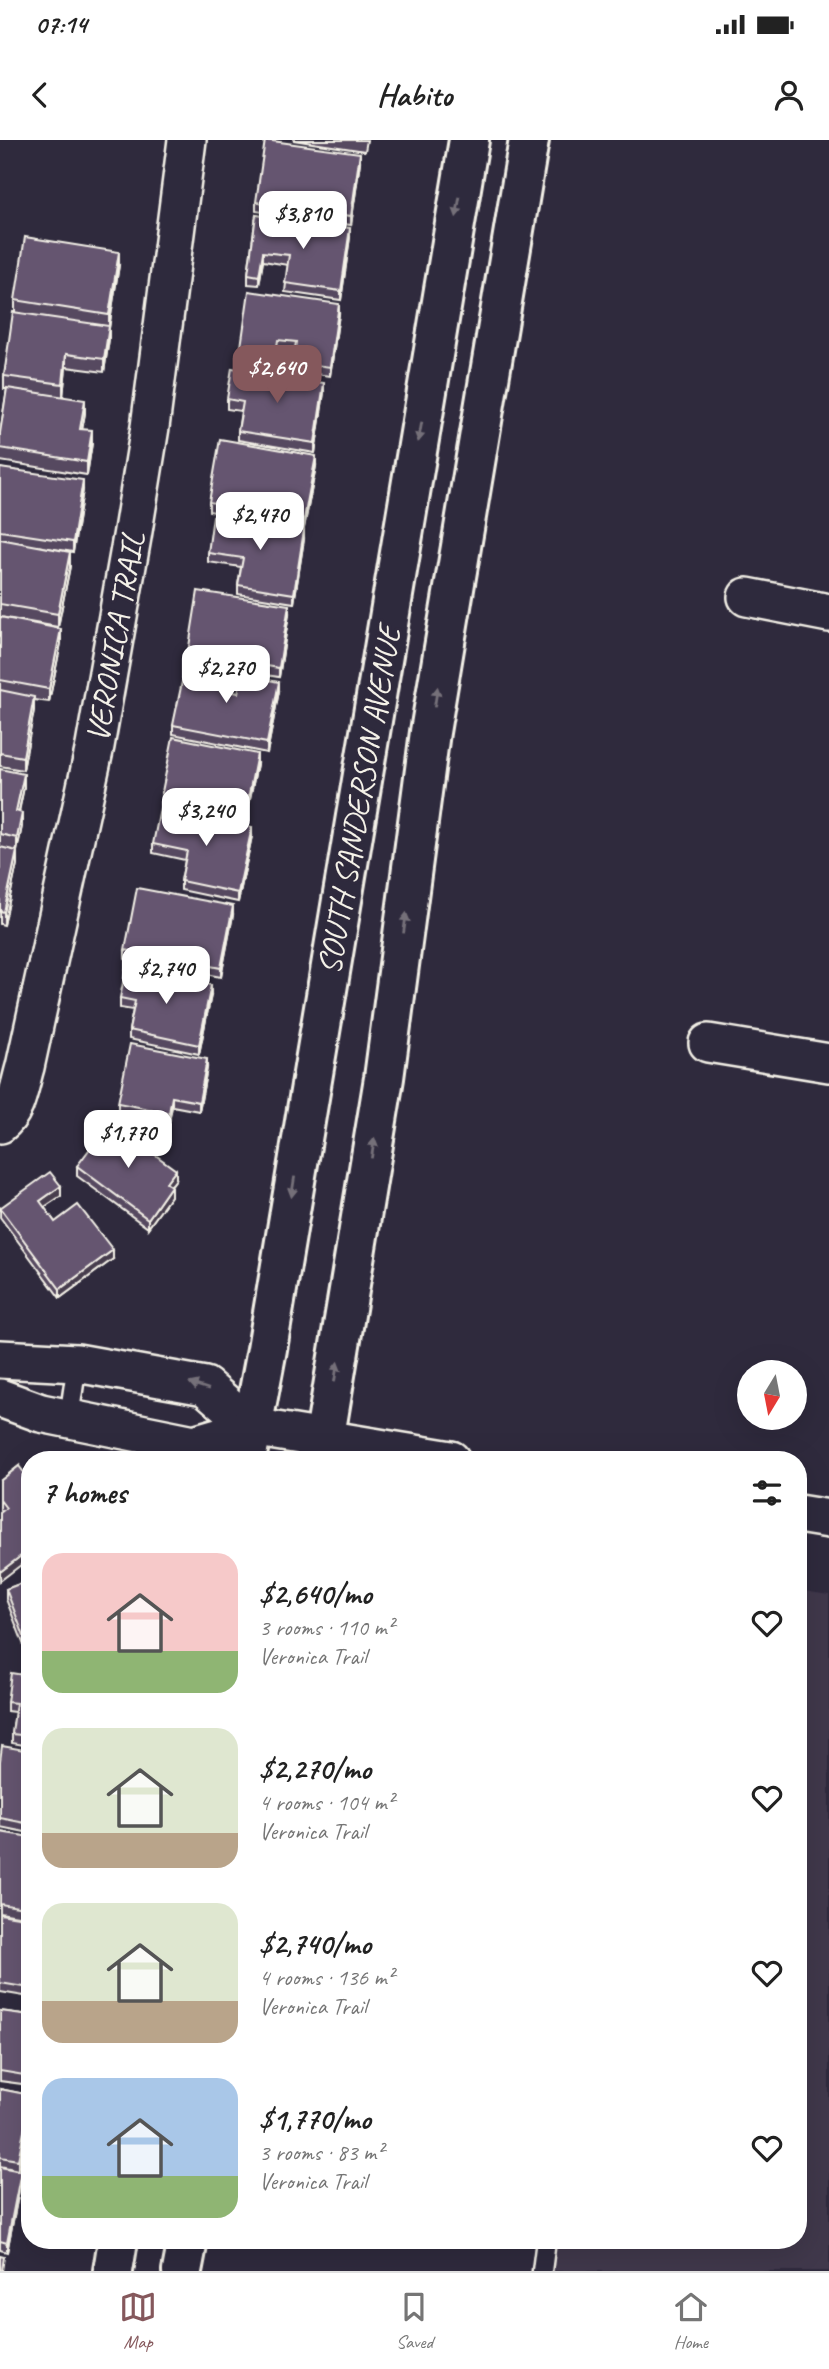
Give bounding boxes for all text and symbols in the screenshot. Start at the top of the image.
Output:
text: 07:14 [35,8,87,41]
text: Habito [377,74,452,115]
icon: back [21,76,59,114]
icon: person [770,76,808,114]
pin: $3,810 [246,192,360,251]
one-way arrow [452,196,463,218]
text: $3,810 [275,199,331,228]
pin: $2,640 [220,345,334,405]
text: $2,640 [249,353,305,382]
one-way arrow [414,421,425,443]
pin: $2,470 [203,492,317,552]
text: $2,470 [232,500,288,529]
street label: VERONICA TRAIL [76,528,154,745]
street label: SOUTH SANDERSON AVENUE [308,619,411,978]
pin: $2,270 [169,645,283,705]
text: $2,270 [198,653,254,682]
one-way arrow [431,686,442,708]
pin: $3,240 [149,788,263,848]
text: $3,240 [178,796,234,825]
one-way arrow [400,912,411,934]
pin: $2,740 [109,946,223,1006]
text: $2,740 [138,954,194,983]
pin: $1,770 [71,1110,185,1170]
text: $1,770 [100,1118,156,1147]
one-way arrow [368,1137,379,1159]
one-way arrow [287,1176,298,1198]
north arrow [737,1360,807,1430]
map controls [737,1360,807,1430]
one-way arrow [331,1361,342,1383]
one-way arrow [188,1381,209,1391]
text: 7 homes [42,1474,127,1512]
icon: filters [748,1474,786,1512]
text: $2,640/mo [259,1575,372,1613]
icon: home [98,1581,182,1665]
icon: heart [748,1604,786,1642]
text: 3 rooms · 110 m² [259,1613,394,1642]
text: Veronica Trail [259,1642,367,1671]
text: $2,270/mo [259,1750,371,1788]
icon: home [98,1756,182,1840]
icon: heart [748,1779,786,1817]
text: 4 rooms · 104 m² [259,1788,394,1817]
text: Veronica Trail [259,1817,367,1846]
text: $2,740/mo [259,1925,371,1963]
icon: home [98,1931,182,2015]
icon: heart [748,1954,786,1992]
text: 4 rooms · 136 m² [259,1963,394,1992]
text: Veronica Trail [259,1992,367,2021]
text: $1,770/mo [259,2100,371,2138]
icon: home [98,2106,182,2190]
icon: heart [748,2129,786,2167]
text: 3 rooms · 83 m² [259,2138,383,2167]
text: Veronica Trail [259,2167,367,2196]
tab: Map [119,2288,157,2354]
tab: Saved [395,2288,433,2354]
tab: Home [672,2288,710,2354]

